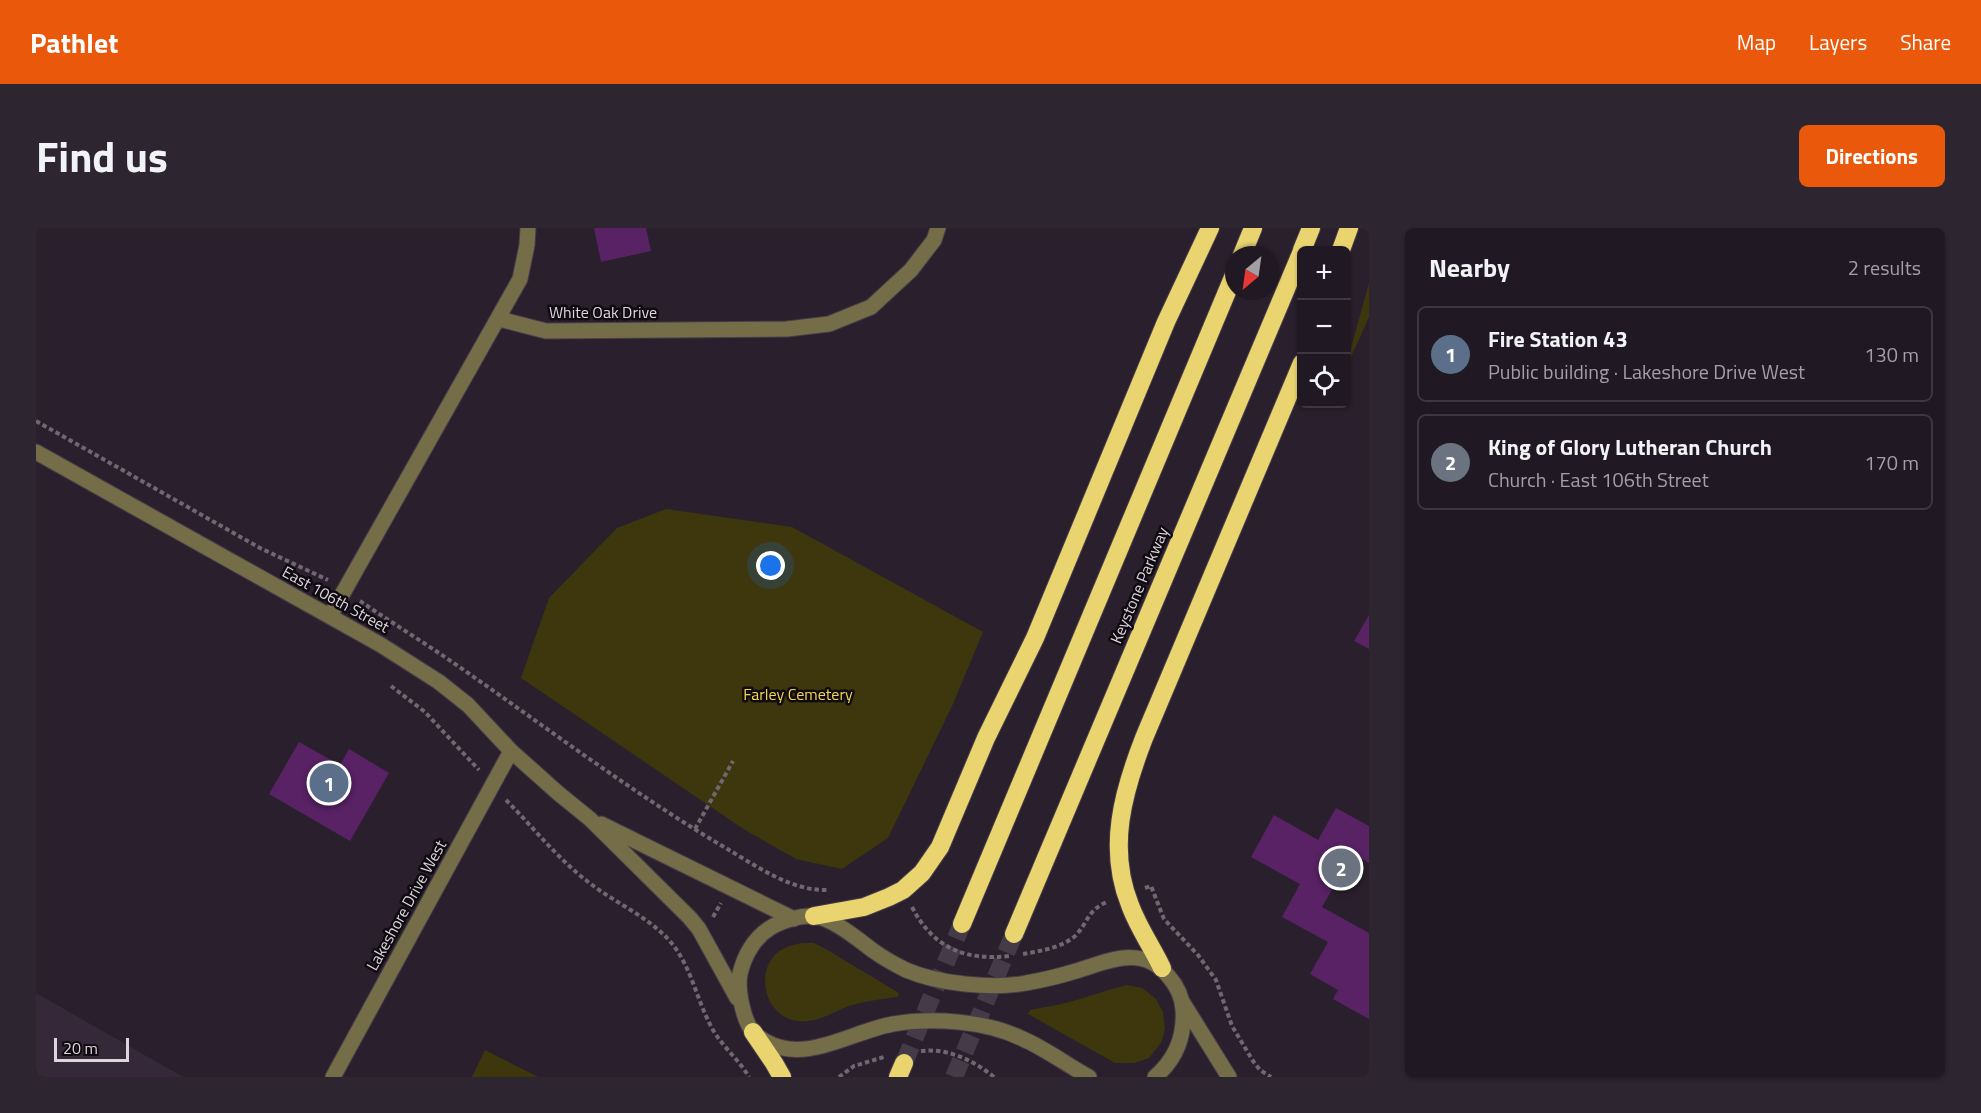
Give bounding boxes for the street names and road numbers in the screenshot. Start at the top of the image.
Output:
street label: White Oak Drive [549,300,657,324]
street label: Keystone Parkway [1104,523,1174,647]
street label: East 106th Street [278,560,394,639]
street label: Lakeshore Drive West [360,835,452,975]

